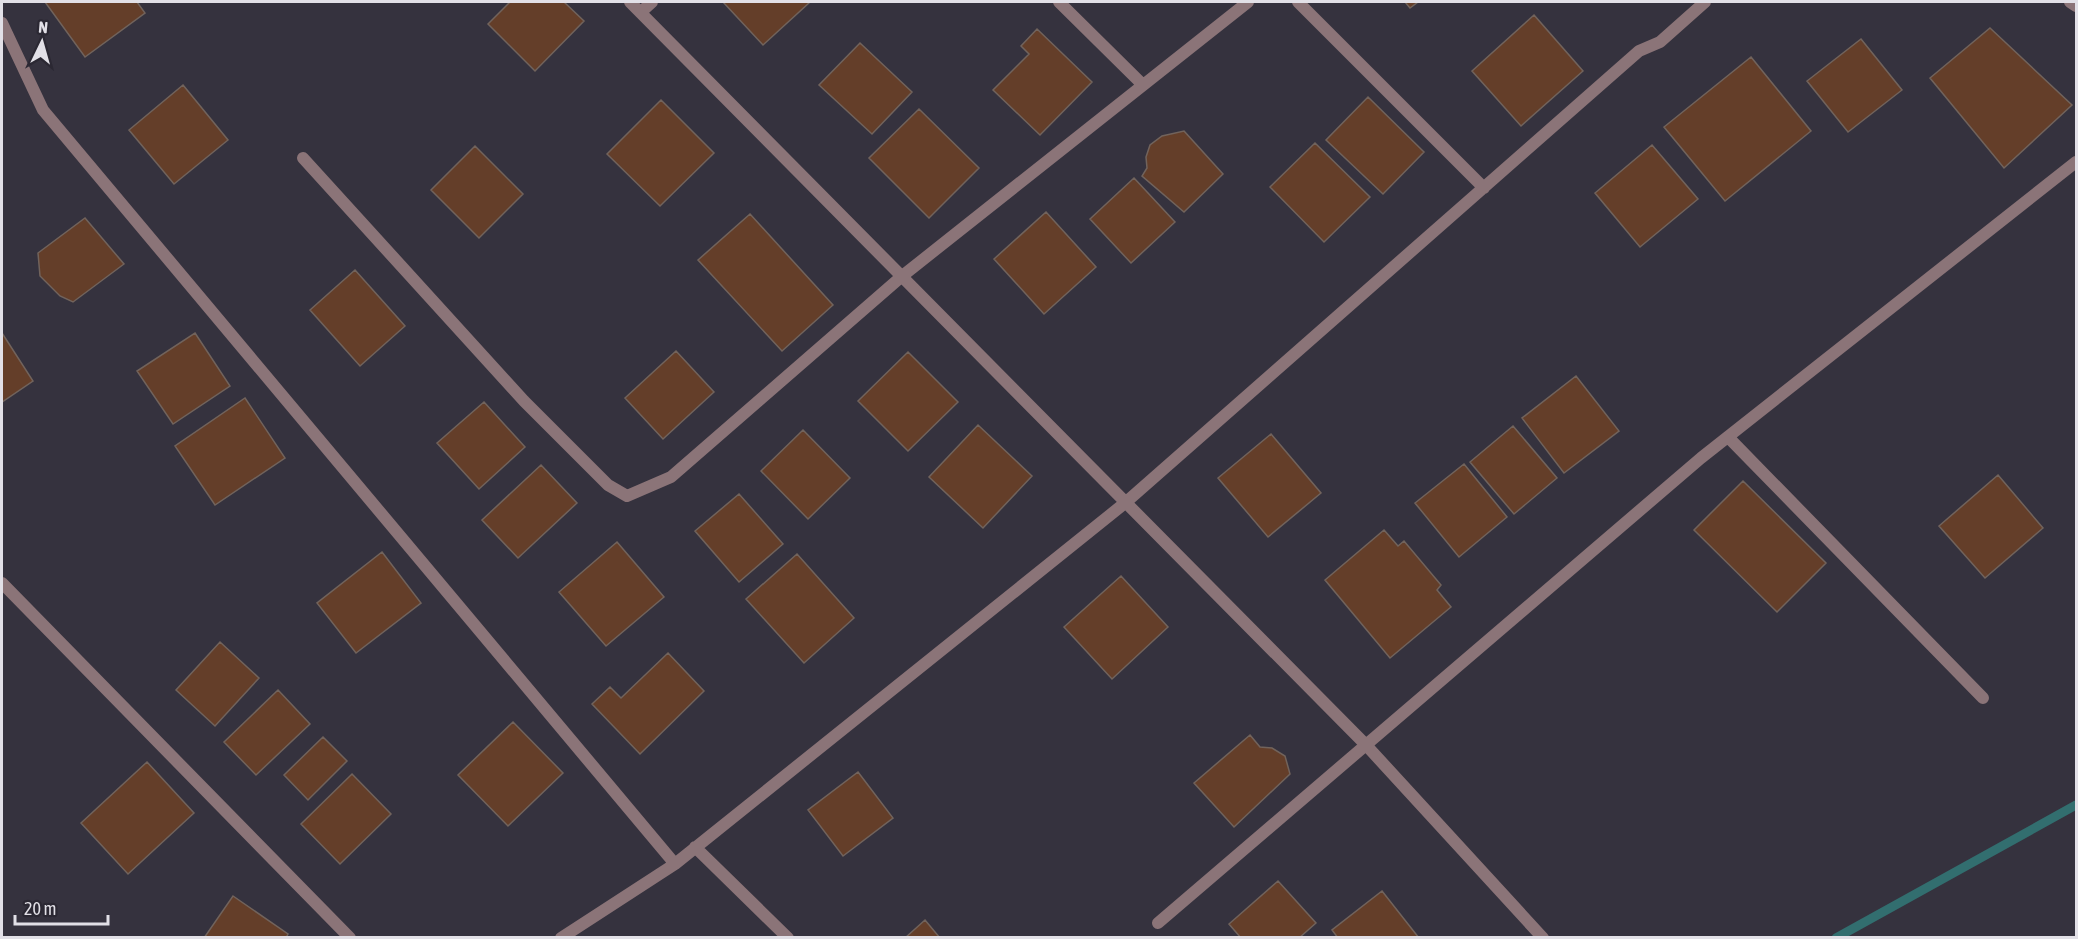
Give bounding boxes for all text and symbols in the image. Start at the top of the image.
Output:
north arrow [12,12,72,72]
text: N [38,18,49,36]
scale bar [15,888,108,926]
text: 20 m [24,898,56,919]

